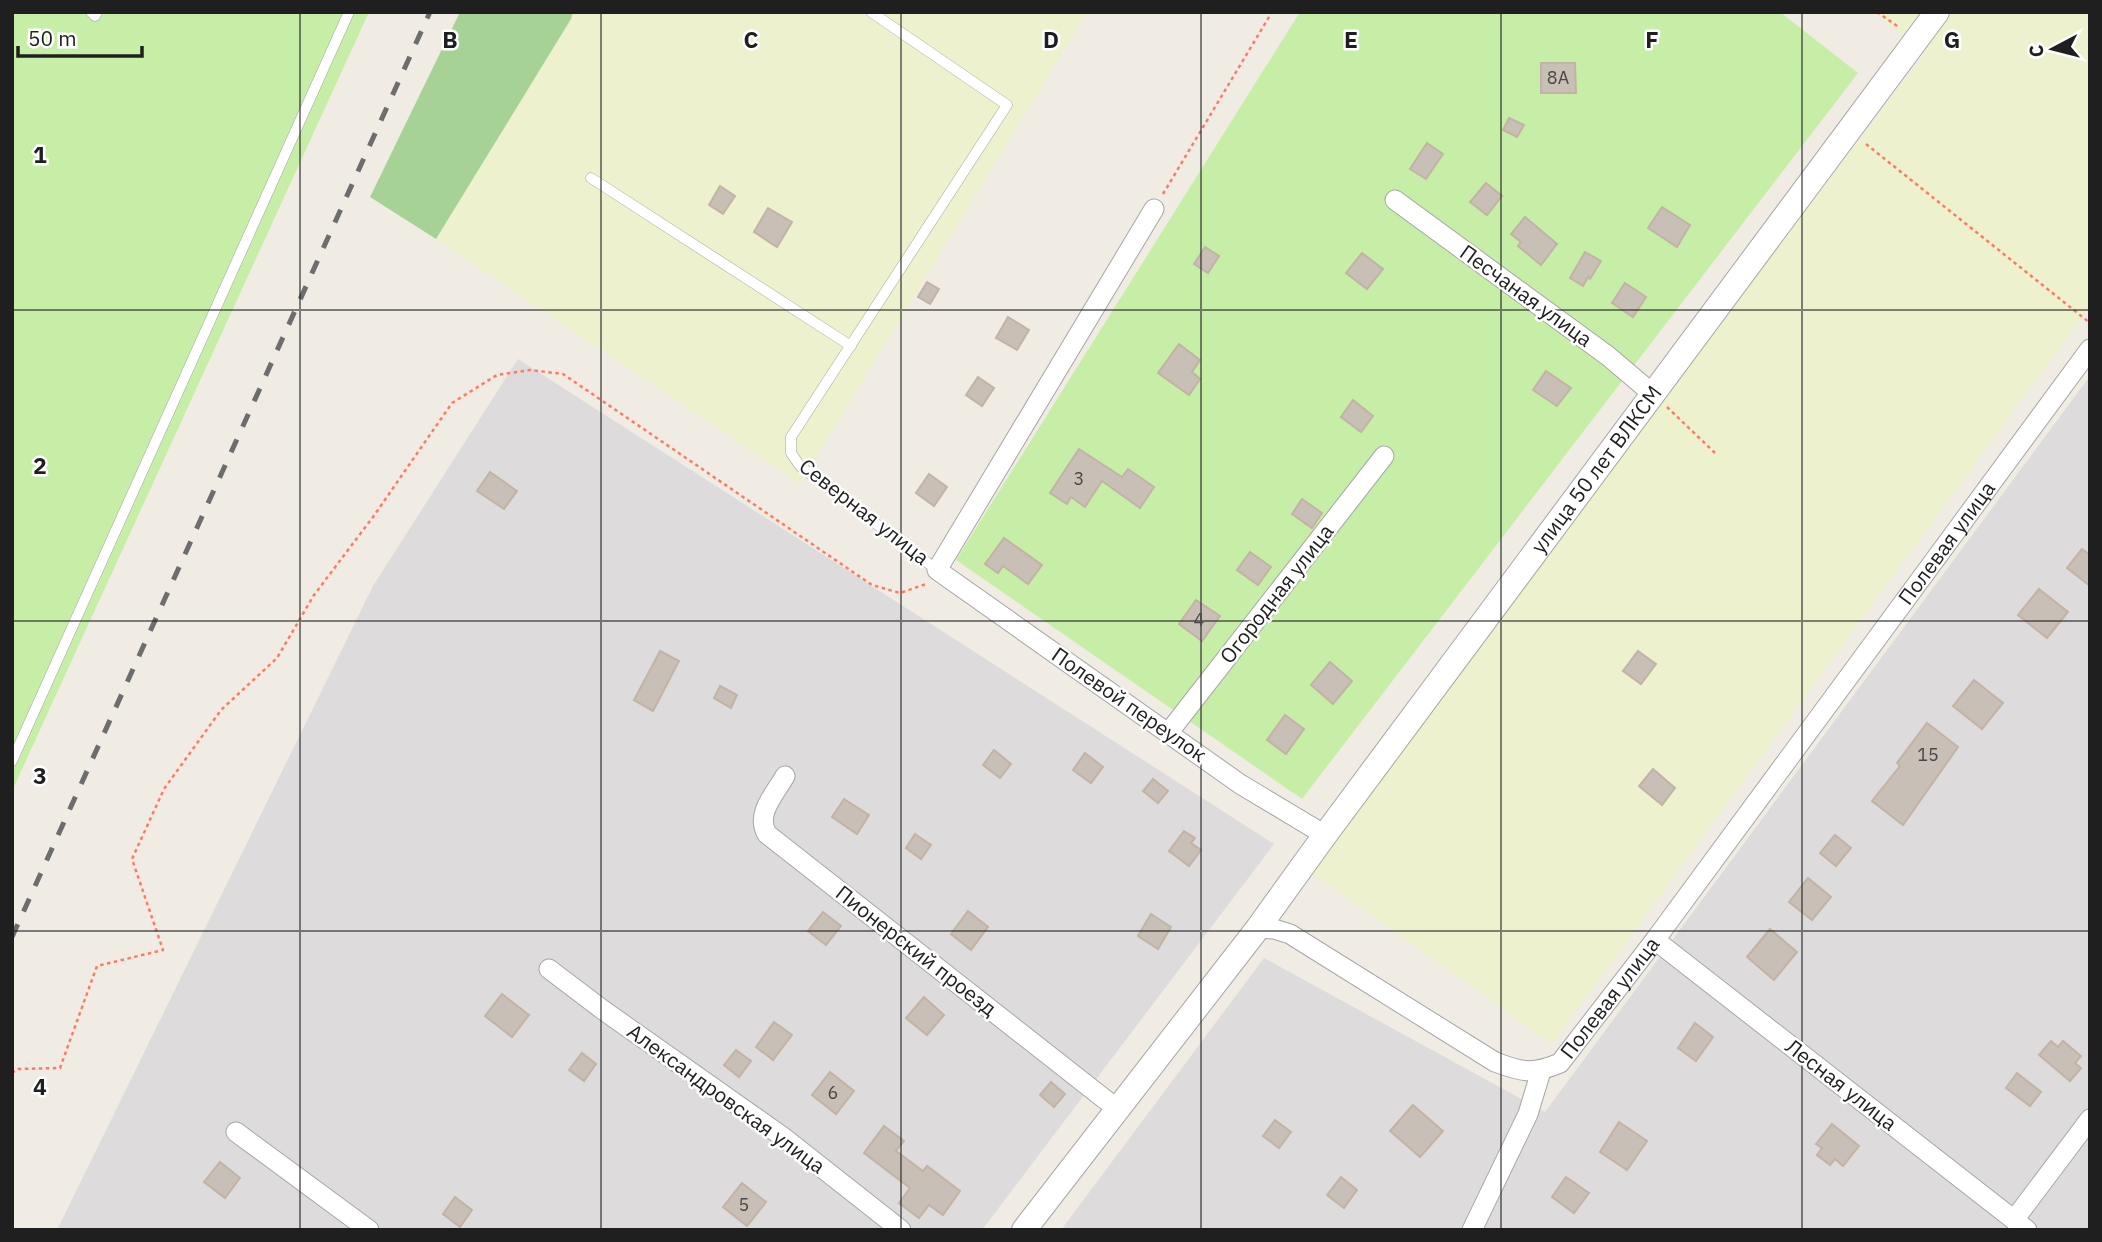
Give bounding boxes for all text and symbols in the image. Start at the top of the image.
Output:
scale bar [18,14,142,58]
north arrow [2018,14,2088,84]
text: 50 m [28,24,77,52]
text: B [442,24,458,54]
text: C [744,24,759,54]
text: D [1043,24,1059,54]
text: E [1344,24,1358,54]
text: F [1645,24,1659,54]
text: G [1944,24,1960,54]
text: С [2023,43,2049,59]
house number: 8А [1547,66,1570,89]
text: 1 [33,139,47,169]
street label: Песчаная улица [1455,238,1598,353]
street label: улица 50 лет ВЛКСМ [1524,379,1668,559]
text: 2 [33,450,47,480]
street label: Северная улица [794,452,935,571]
house number: 3 [1074,467,1084,490]
street label: Полевая улица [1891,475,2001,610]
street label: Огородная улица [1213,518,1339,669]
house number: 4 [1194,608,1205,631]
street label: Полевой переулок [1047,640,1213,768]
house number: 15 [1917,743,1939,766]
text: 3 [33,760,47,790]
street label: Пионерский проезд [830,879,1003,1022]
street label: Полевая улица [1553,931,1665,1064]
street label: Александровская улица [622,1017,831,1180]
street label: Лесная улица [1780,1032,1903,1137]
text: 4 [33,1071,47,1101]
house number: 6 [828,1081,838,1104]
house number: 5 [739,1193,749,1216]

